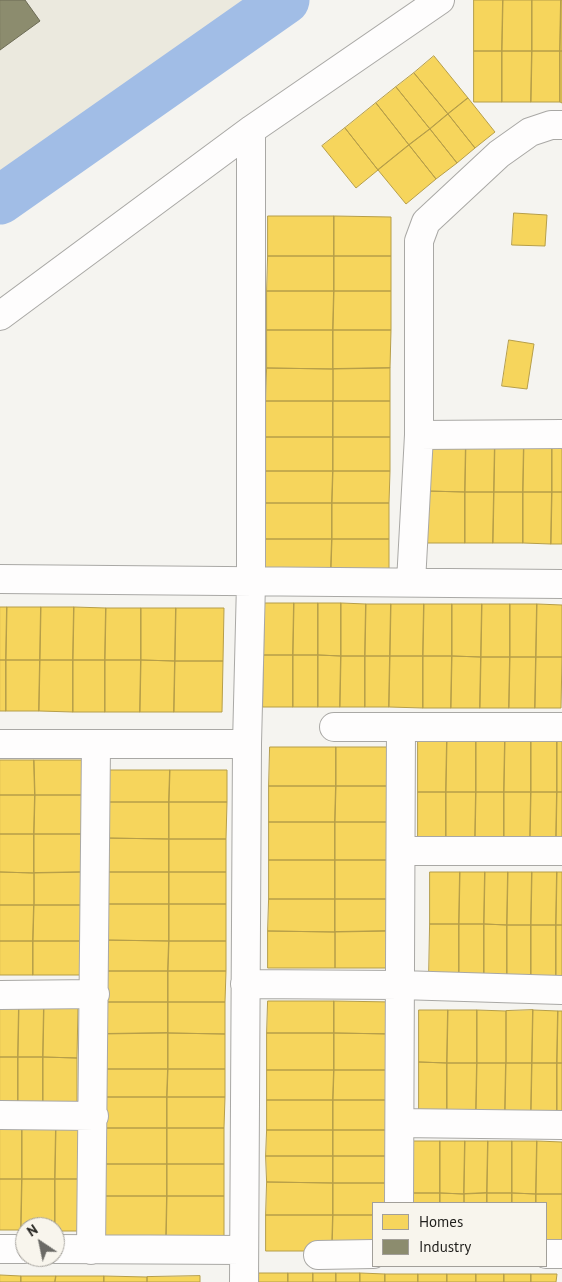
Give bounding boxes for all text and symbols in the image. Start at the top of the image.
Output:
legend [372,1202,547,1267]
text: Homes [419,1212,463,1231]
north arrow [15,1217,65,1267]
text: N [23,1220,41,1240]
text: Industry [419,1237,471,1256]

